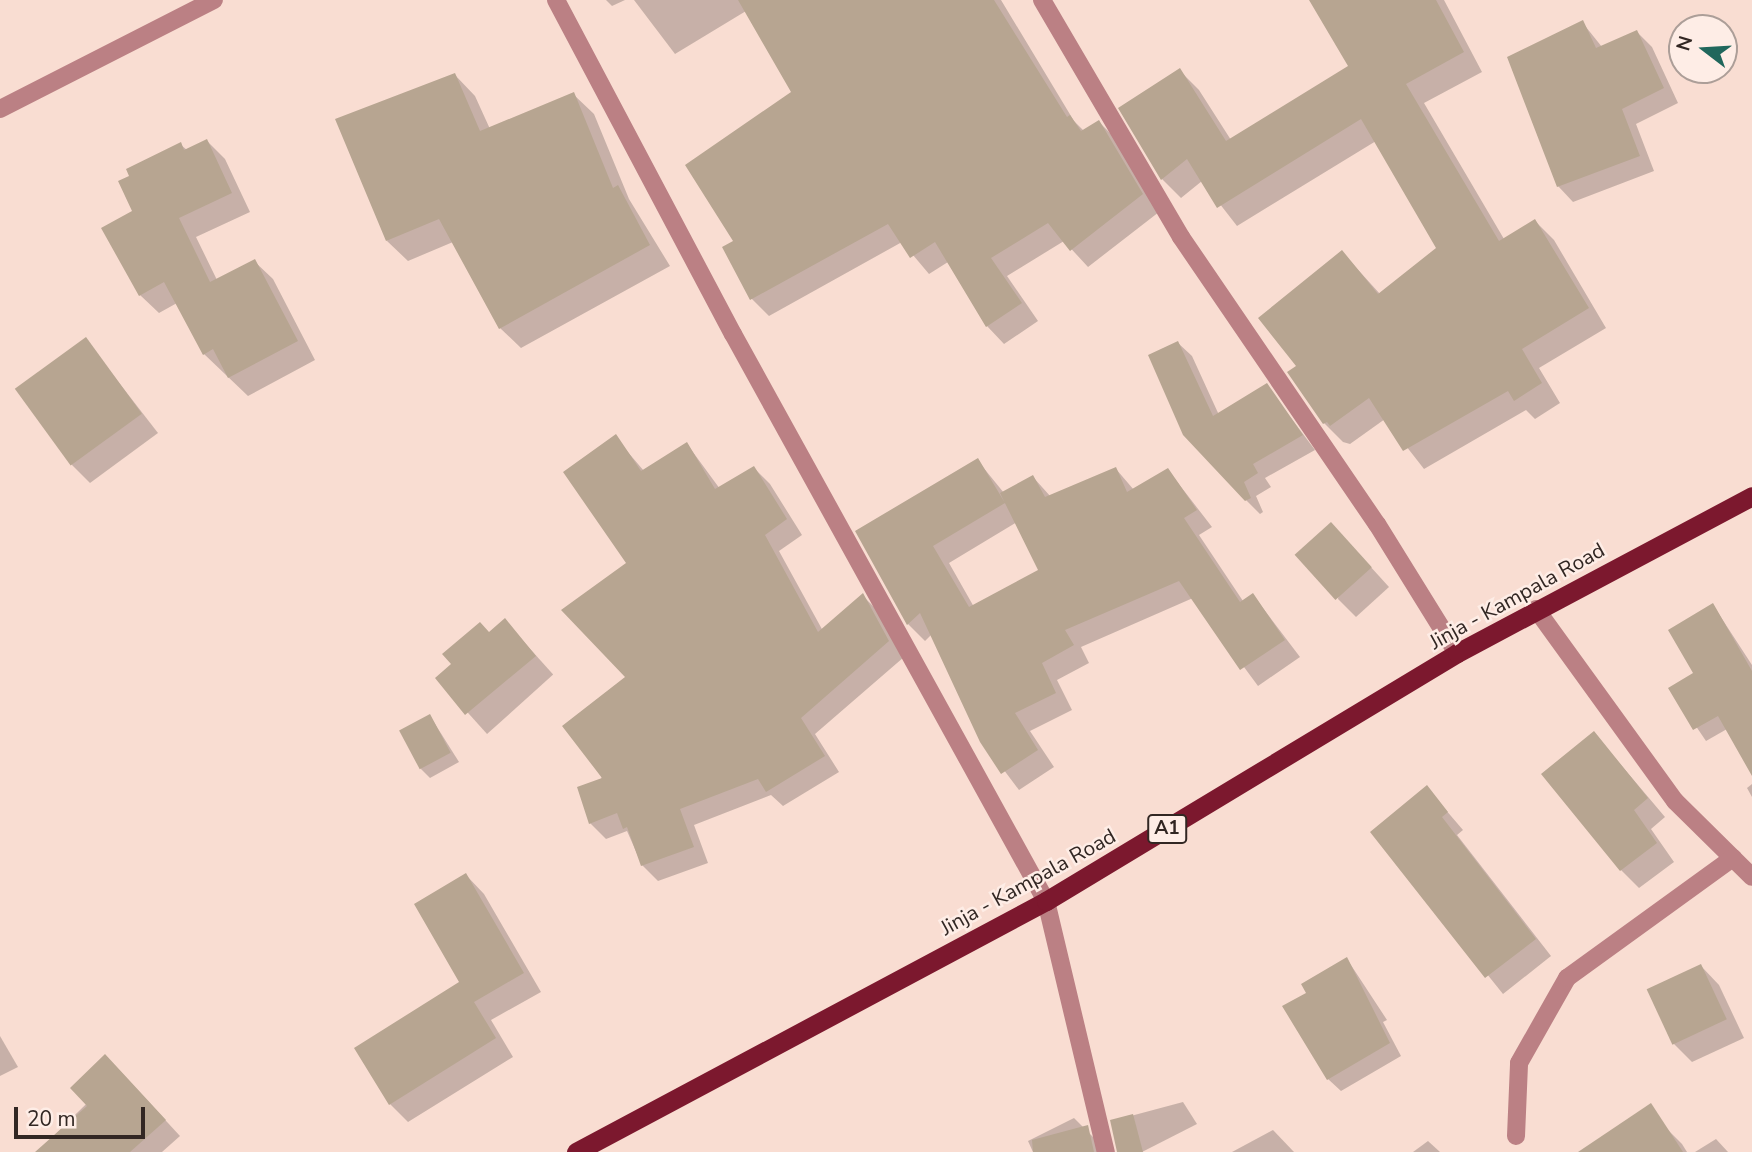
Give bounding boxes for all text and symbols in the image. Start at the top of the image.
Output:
north arrow [1668,14,1738,84]
text: N [1670,33,1699,54]
street label: Jinja - Kampala Road [1425,537,1609,655]
road number: A1 [1146,814,1188,844]
street label: Jinja - Kampala Road [936,823,1120,941]
scale bar [18,1092,149,1136]
text: 20 m [27,1105,76,1133]

